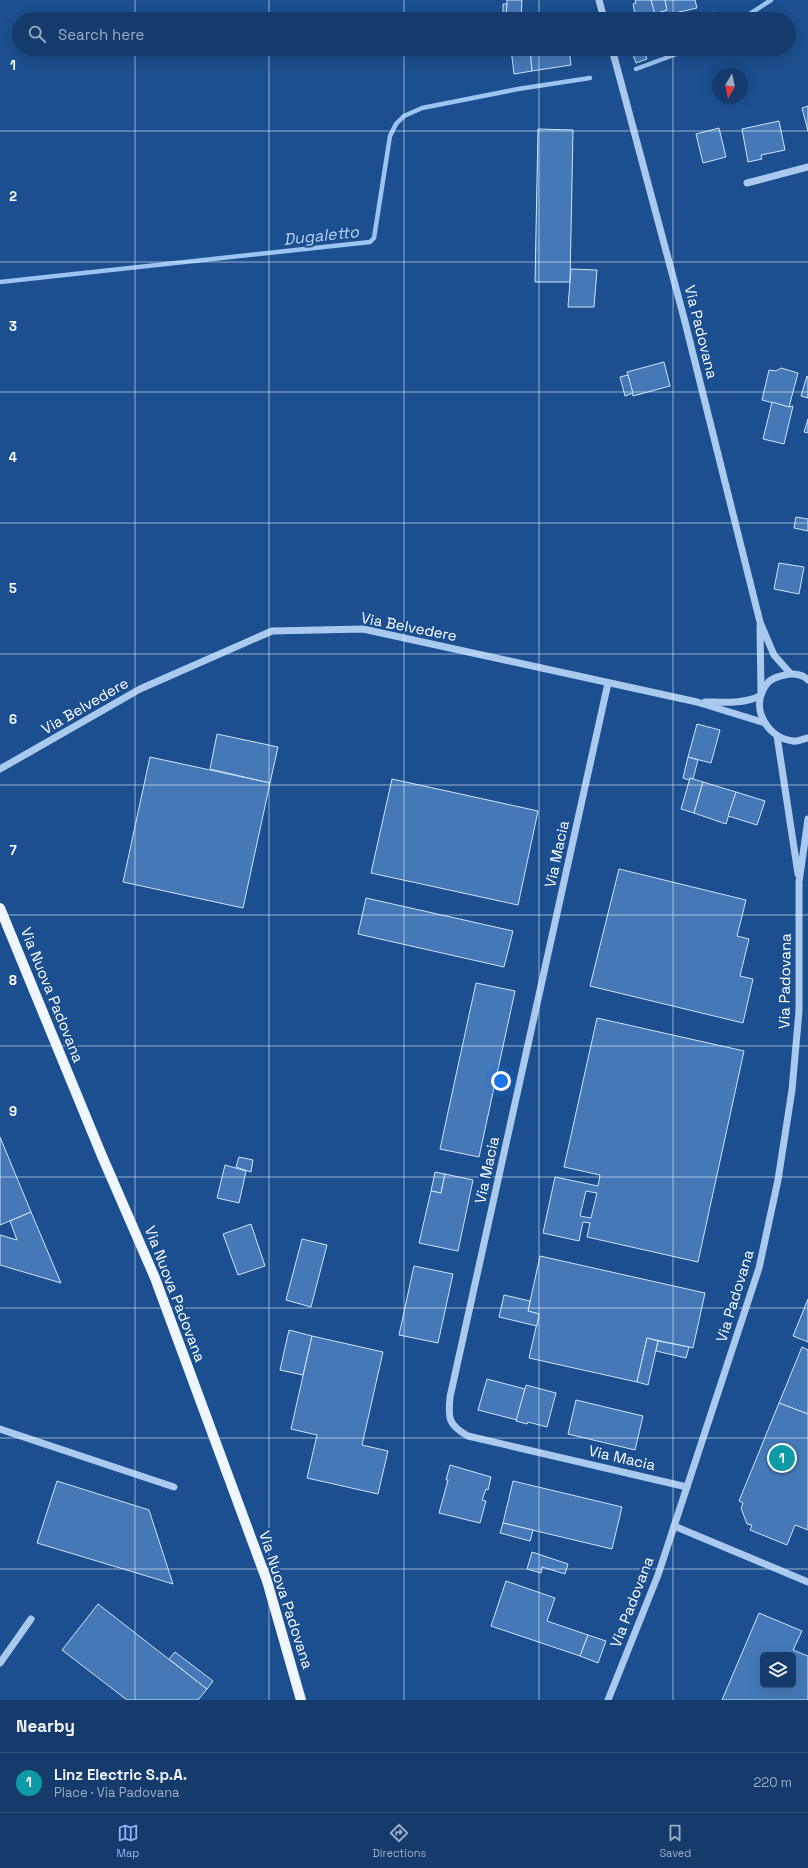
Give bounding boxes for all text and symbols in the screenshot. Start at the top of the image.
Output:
search box [12,12,796,56]
icon: search [26,23,48,45]
text: Search here [58,25,144,44]
text: 1 [10,57,16,74]
north arrow [712,68,748,104]
text: 2 [9,188,17,205]
water label: Dugaletto [282,221,361,250]
street label: Via Padovana [681,283,722,381]
text: 3 [9,318,17,335]
text: 4 [9,449,17,466]
text: 5 [9,580,17,597]
street label: Via Belvedere [359,608,459,645]
street label: Via Belvedere [38,673,132,738]
text: 6 [9,711,17,728]
street label: Via Macia [540,818,573,889]
text: 7 [9,842,17,859]
street label: Via Nuova Padovana [17,924,88,1065]
street label: Via Padovana [774,933,795,1029]
text: 8 [9,972,17,989]
your location [491,1071,511,1091]
text: 9 [9,1103,17,1120]
street label: Via Macia [470,1134,503,1205]
street label: Via Nuova Padovana [141,1223,210,1365]
street label: Via Padovana [711,1247,758,1344]
street label: Via Macia [587,1441,658,1475]
pin: 1 [769,1443,795,1473]
street label: Via Nuova Padovana [255,1528,318,1672]
street label: Via Padovana [606,1553,658,1650]
map controls [760,1652,796,1688]
button: layers [760,1652,796,1688]
text: Nearby [16,1715,75,1737]
text: Linz Electric S.p.A. [54,1765,187,1784]
text: 1 [26,1774,32,1791]
text: 220 m [753,1774,792,1791]
text: Place · Via Padovana [54,1784,180,1801]
tab: Map [117,1822,139,1860]
tab: Directions [372,1822,426,1860]
tab: Saved [659,1822,691,1860]

